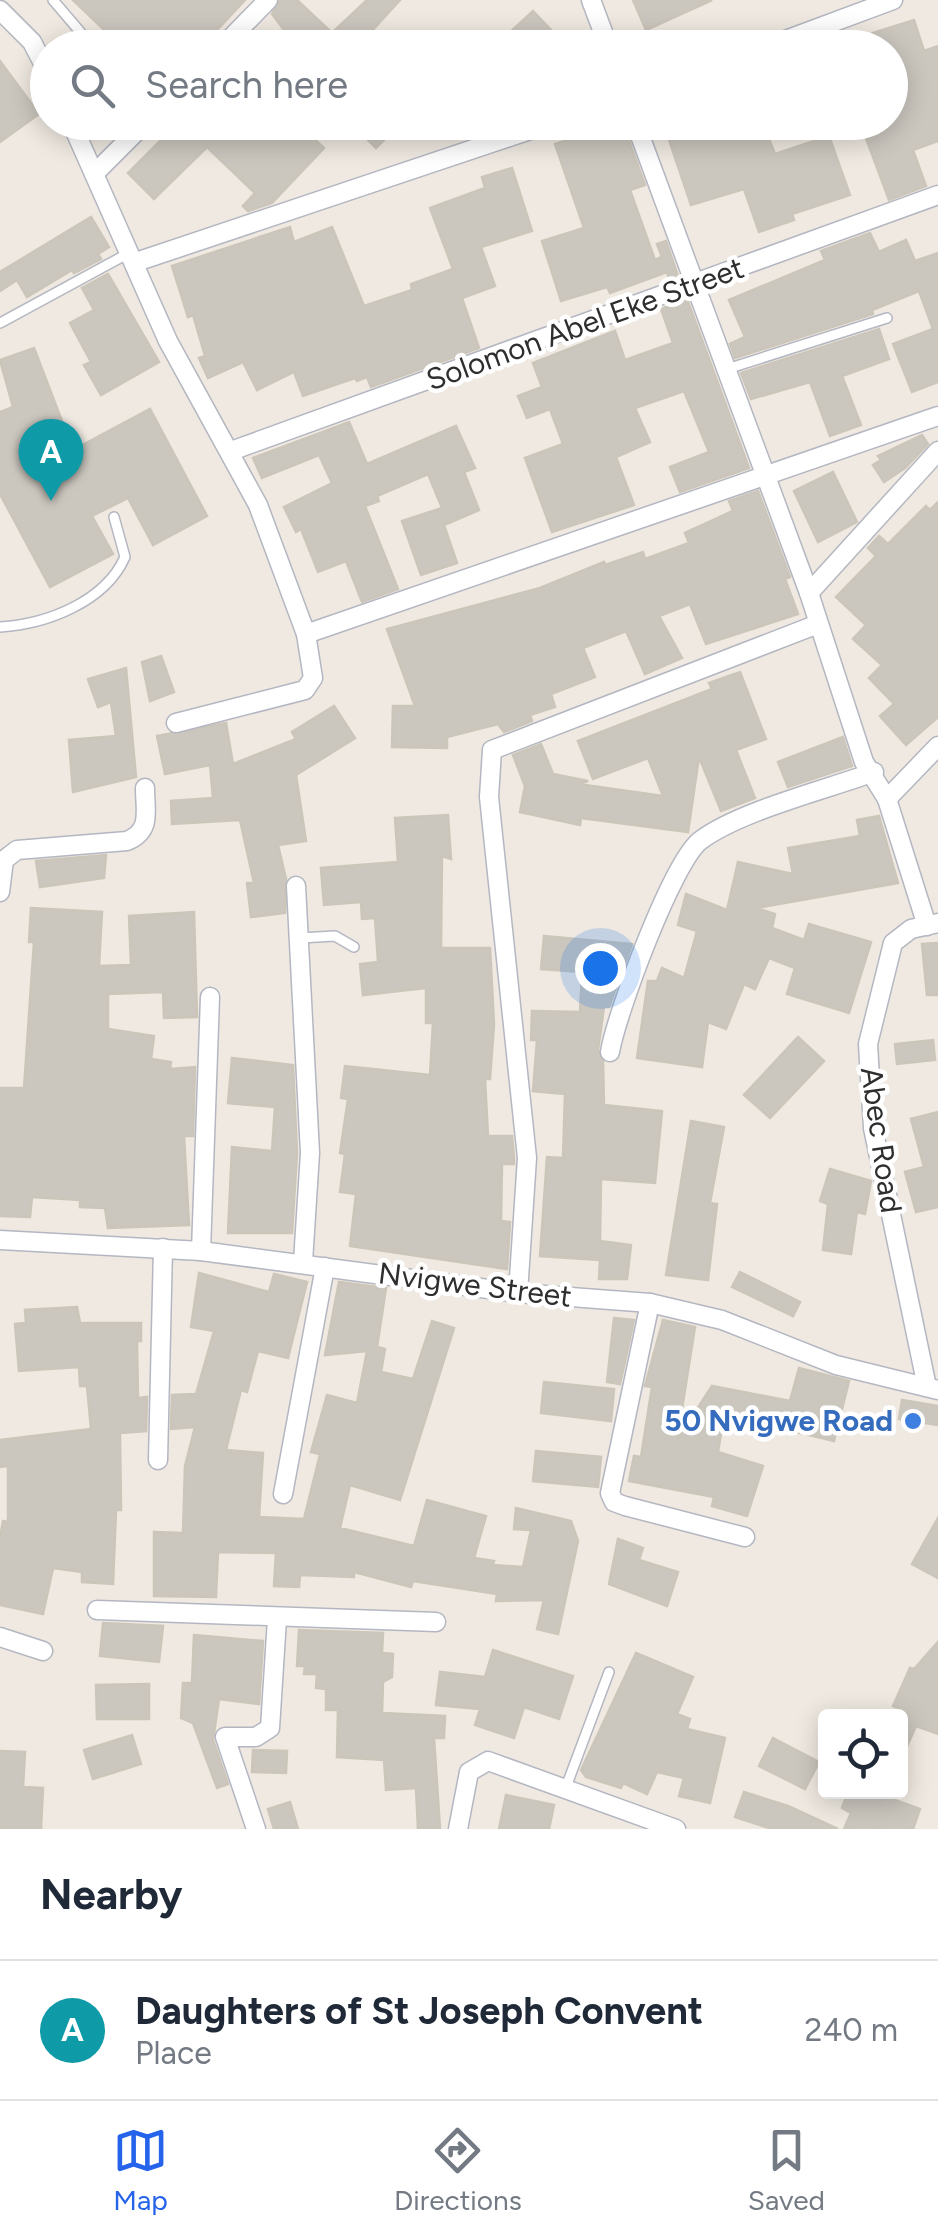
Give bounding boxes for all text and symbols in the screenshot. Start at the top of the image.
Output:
search box [30,30,908,140]
icon: search [65,58,120,113]
text: Search here [145,62,348,108]
street label: Solomon Abel Eke Street [421,249,749,398]
pin: A [18,418,84,501]
your location [575,943,626,994]
street label: Abec Road [853,1065,910,1215]
street label: Nvigwe Street [376,1254,574,1315]
place label: 50 Nvigwe Road [664,1402,893,1439]
marker: 50 Nvigwe Road [902,1410,924,1432]
map controls [818,1709,908,1799]
button: locate [818,1709,908,1799]
text: Nearby [40,1869,182,1920]
text: Daughters of St Joseph Convent [135,1988,703,2034]
text: A [61,2011,84,2049]
text: 240 m [805,2011,898,2049]
text: Place [135,2034,212,2072]
tab: Map [113,2123,168,2217]
tab: Directions [394,2123,522,2217]
tab: Saved [748,2123,825,2217]

